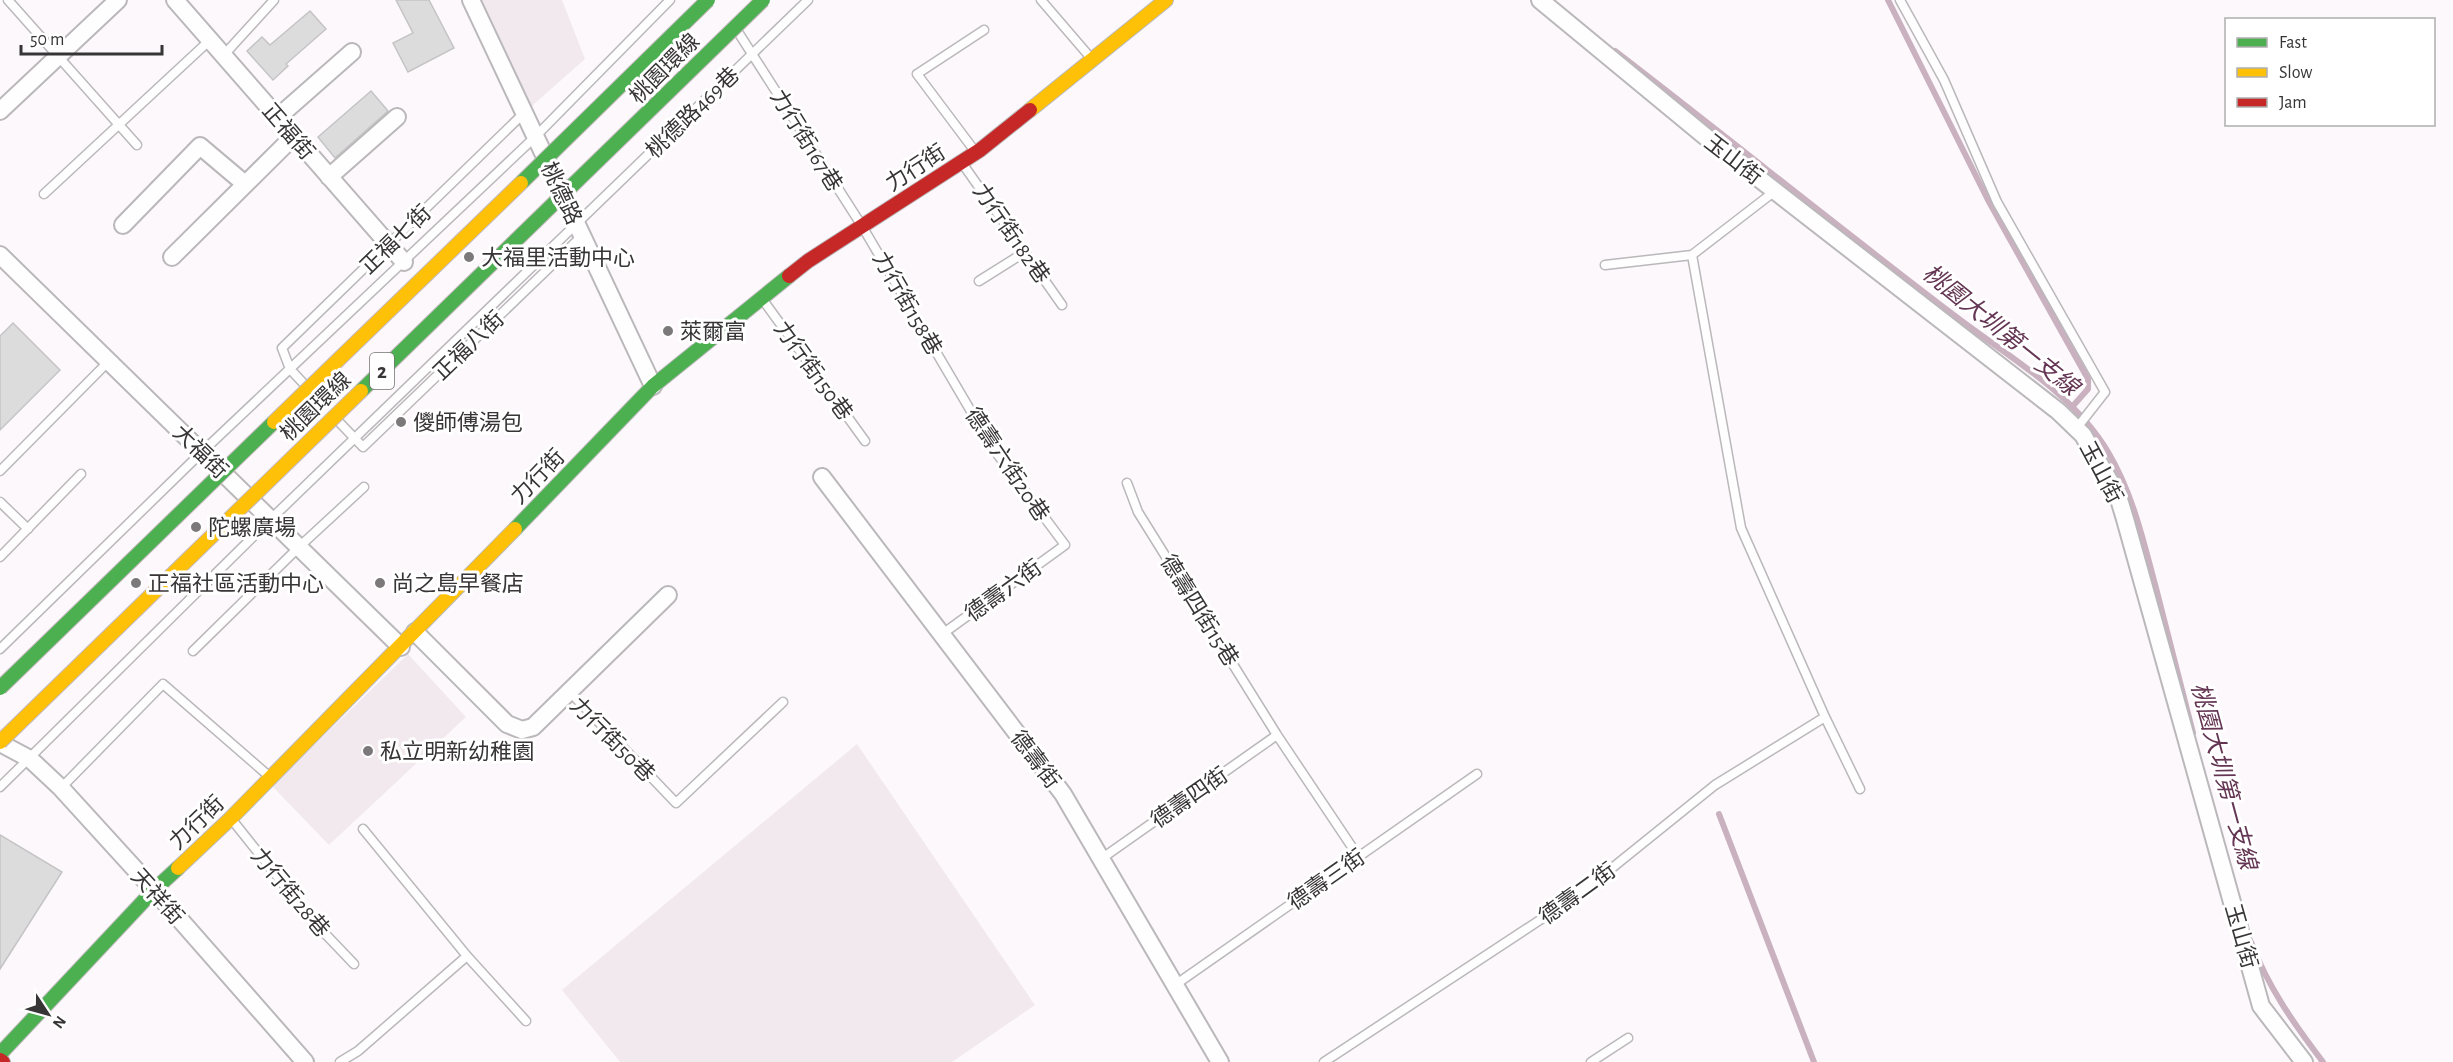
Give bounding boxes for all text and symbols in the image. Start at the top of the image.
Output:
scale bar [21,18,162,56]
legend [2225,18,2435,126]
street label: 桃園環線 [625,29,704,108]
text: 50 m [30,31,64,49]
text: Fast [2279,34,2307,52]
street label: 桃德路469巷 [641,63,743,162]
text: Slow [2279,64,2312,82]
street label: 力行街167巷 [766,85,847,195]
text: Jam [2279,94,2307,112]
street label: 正福街 [258,99,319,164]
street label: 玉山街 [1701,130,1767,189]
street label: 力行街 [881,140,949,195]
street label: 桃德路 [537,158,586,228]
street label: 力行街182巷 [969,179,1054,287]
street label: 正福七街 [356,201,435,278]
place label: 大福里活動中心 [481,246,635,269]
street label: 力行街158巷 [869,248,946,359]
marker: 大福里活動中心 [462,250,476,264]
water label: 桃園大圳第一支線 [1918,259,2086,402]
street label: 正福八街 [429,307,508,384]
street label: 力行街150巷 [770,316,857,424]
place label: 萊爾富 [680,320,746,343]
marker: 萊爾富 [661,324,675,338]
road number: 2 [370,353,394,389]
street label: 桃園環線 [276,368,355,445]
street label: 德壽六街20巷 [961,403,1054,525]
place label: 儍師傅湯包 [413,411,523,434]
marker: 儍師傅湯包 [394,415,408,429]
street label: 大福街 [169,420,232,483]
street label: 玉山街 [2076,438,2127,507]
street label: 力行街 [506,445,569,508]
place label: 陀螺廣場 [208,516,296,539]
marker: 陀螺廣場 [189,520,203,534]
street label: 德壽四街15巷 [1156,550,1243,670]
street label: 德壽六街 [961,555,1046,626]
place label: 正福社區活動中心 [148,572,324,595]
place label: 尚之島早餐店 [392,572,524,595]
marker: 正福社區活動中心 [129,576,143,590]
marker: 尚之島早餐店 [373,576,387,590]
water label: 桃園大圳第一支線 [2187,680,2262,875]
street label: 力行街50巷 [566,693,659,786]
street label: 德壽街 [1007,726,1065,793]
place label: 私立明新幼稚園 [380,740,534,763]
marker: 私立明新幼稚園 [361,744,375,758]
street label: 德壽四街 [1147,763,1232,832]
street label: 力行街 [165,791,228,854]
street label: 力行街28巷 [247,843,334,941]
street label: 德壽三街 [1284,845,1369,914]
street label: 德壽二街 [1535,858,1620,929]
street label: 天祥街 [127,864,188,929]
street label: 玉山街 [2221,901,2262,971]
north arrow [18,984,78,1044]
text: N [50,1013,69,1031]

